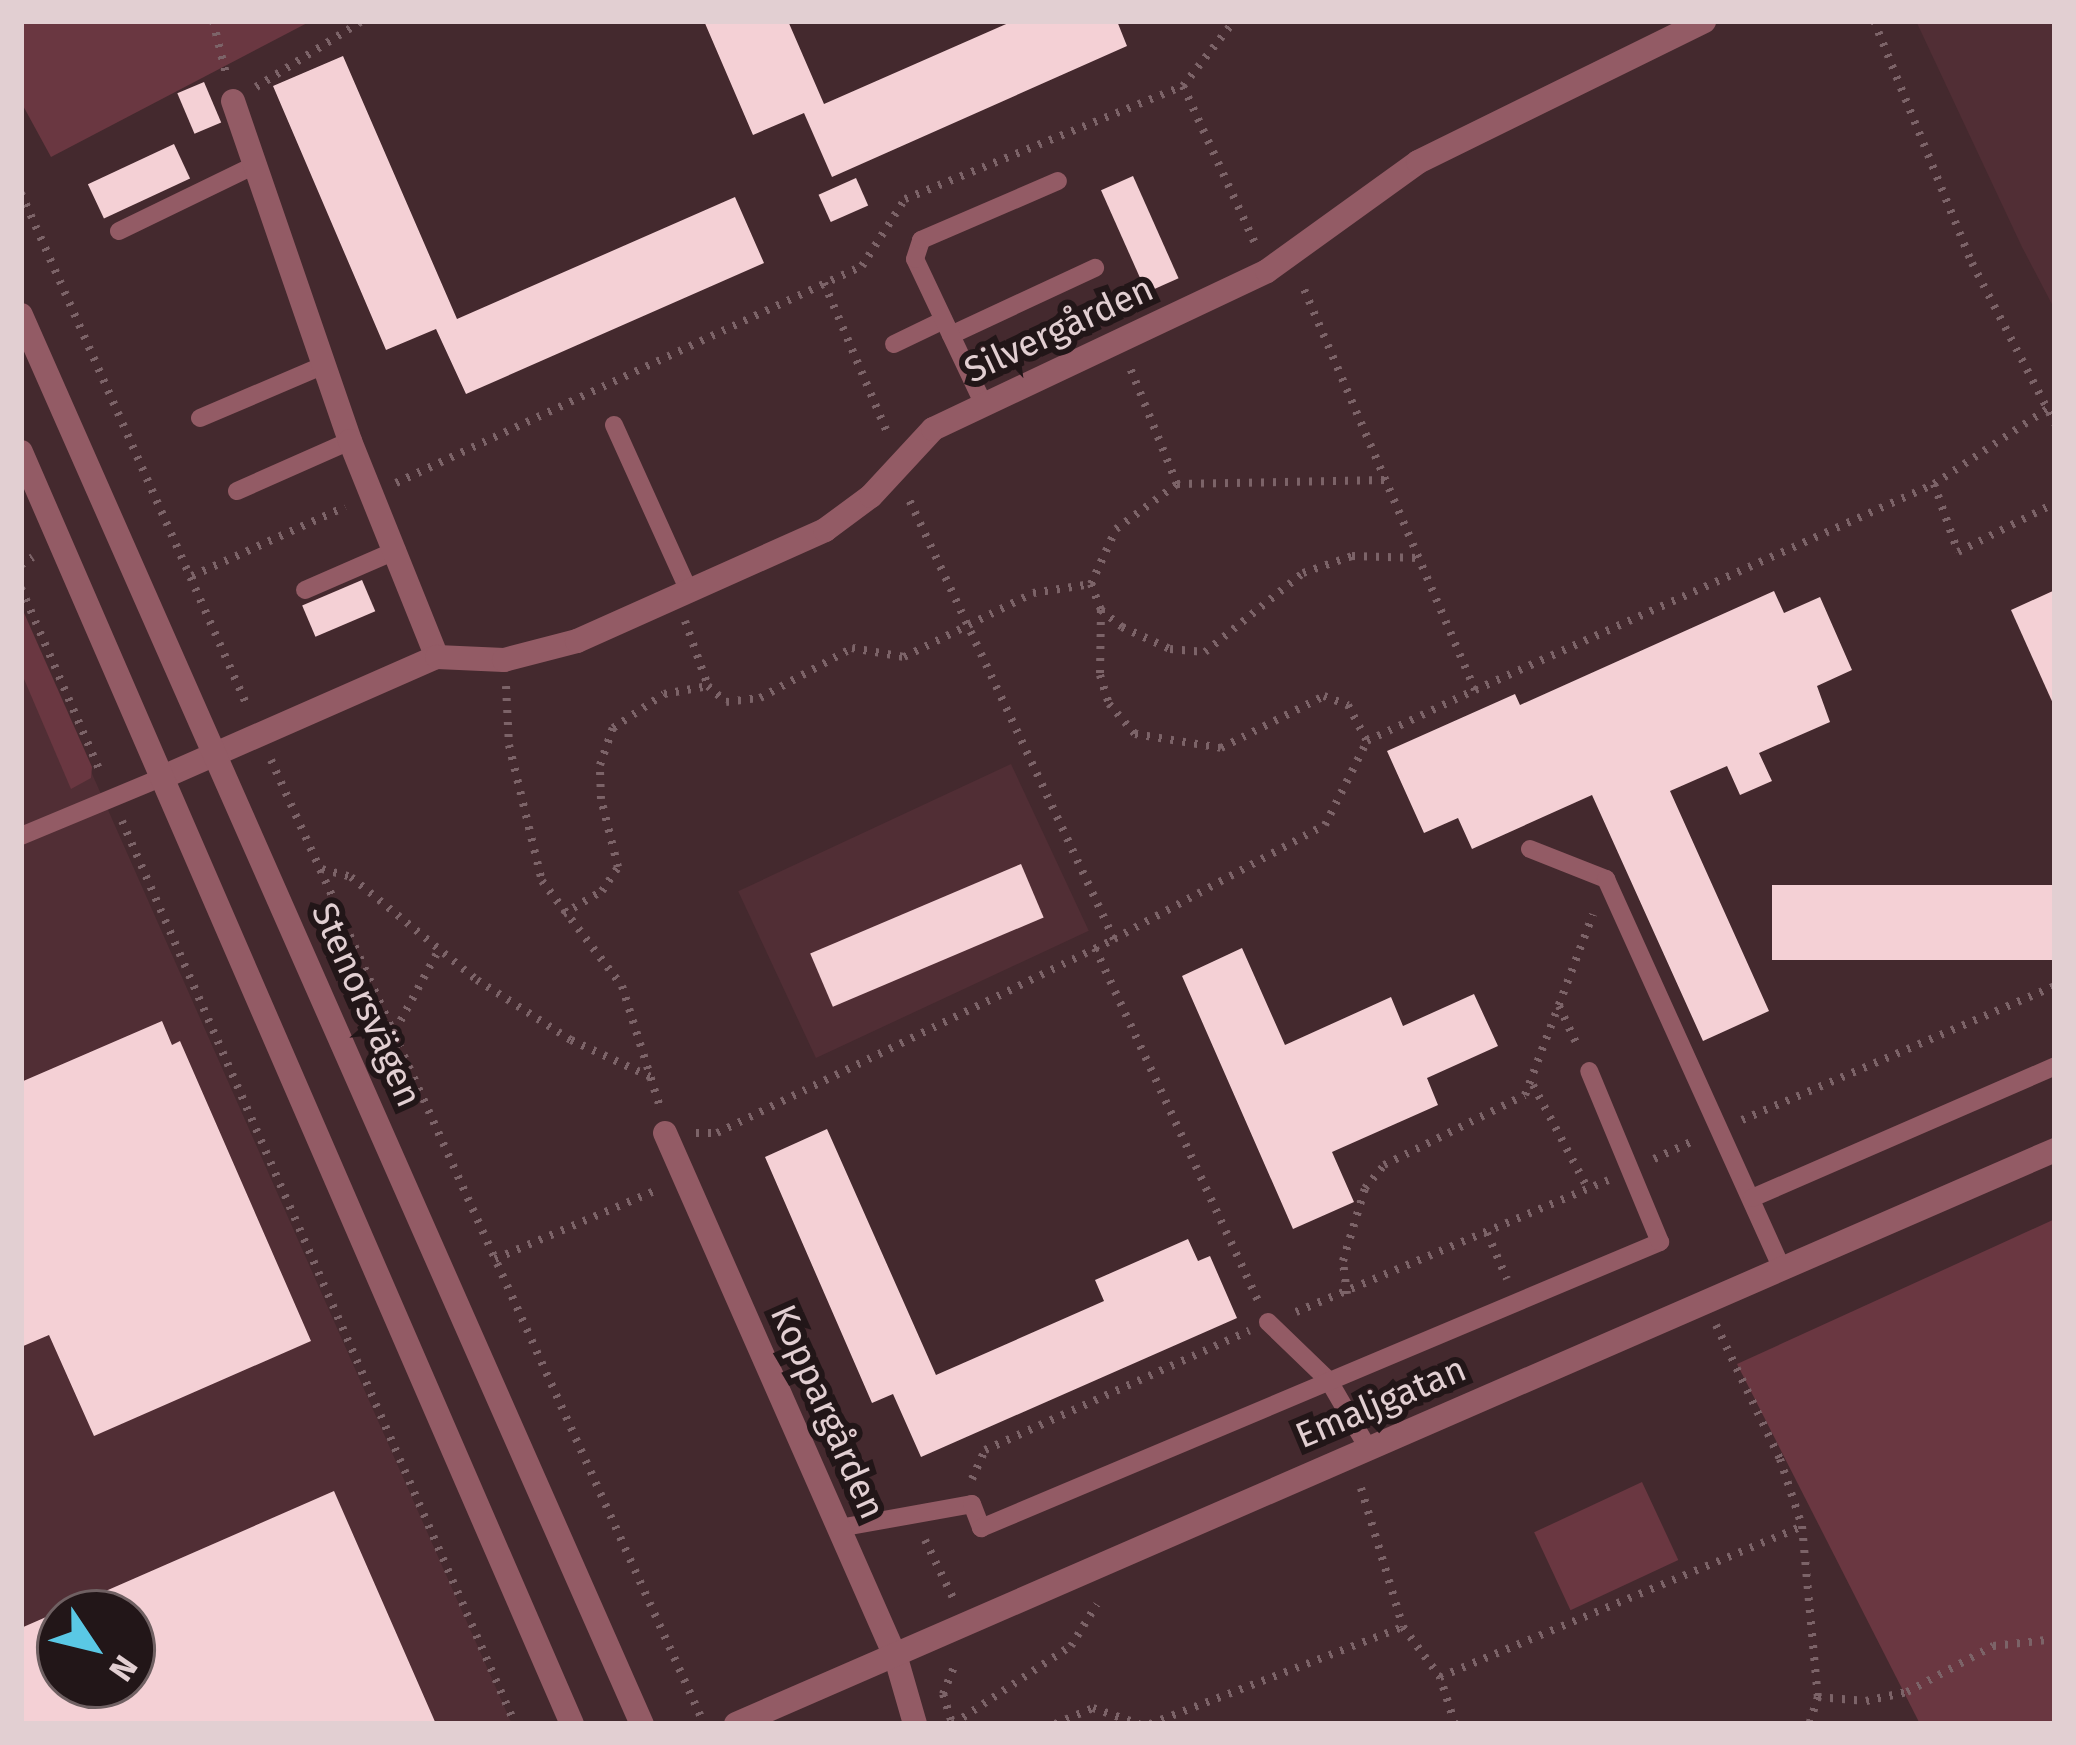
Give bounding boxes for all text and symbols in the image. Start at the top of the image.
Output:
street label: Silvergården [958,267,1160,393]
street label: Stenorsvägen [302,896,430,1114]
street label: Koppargården [761,1298,893,1526]
street label: Emaljgatan [1289,1348,1473,1458]
north arrow [36,1589,156,1709]
text: N [100,1647,146,1688]

